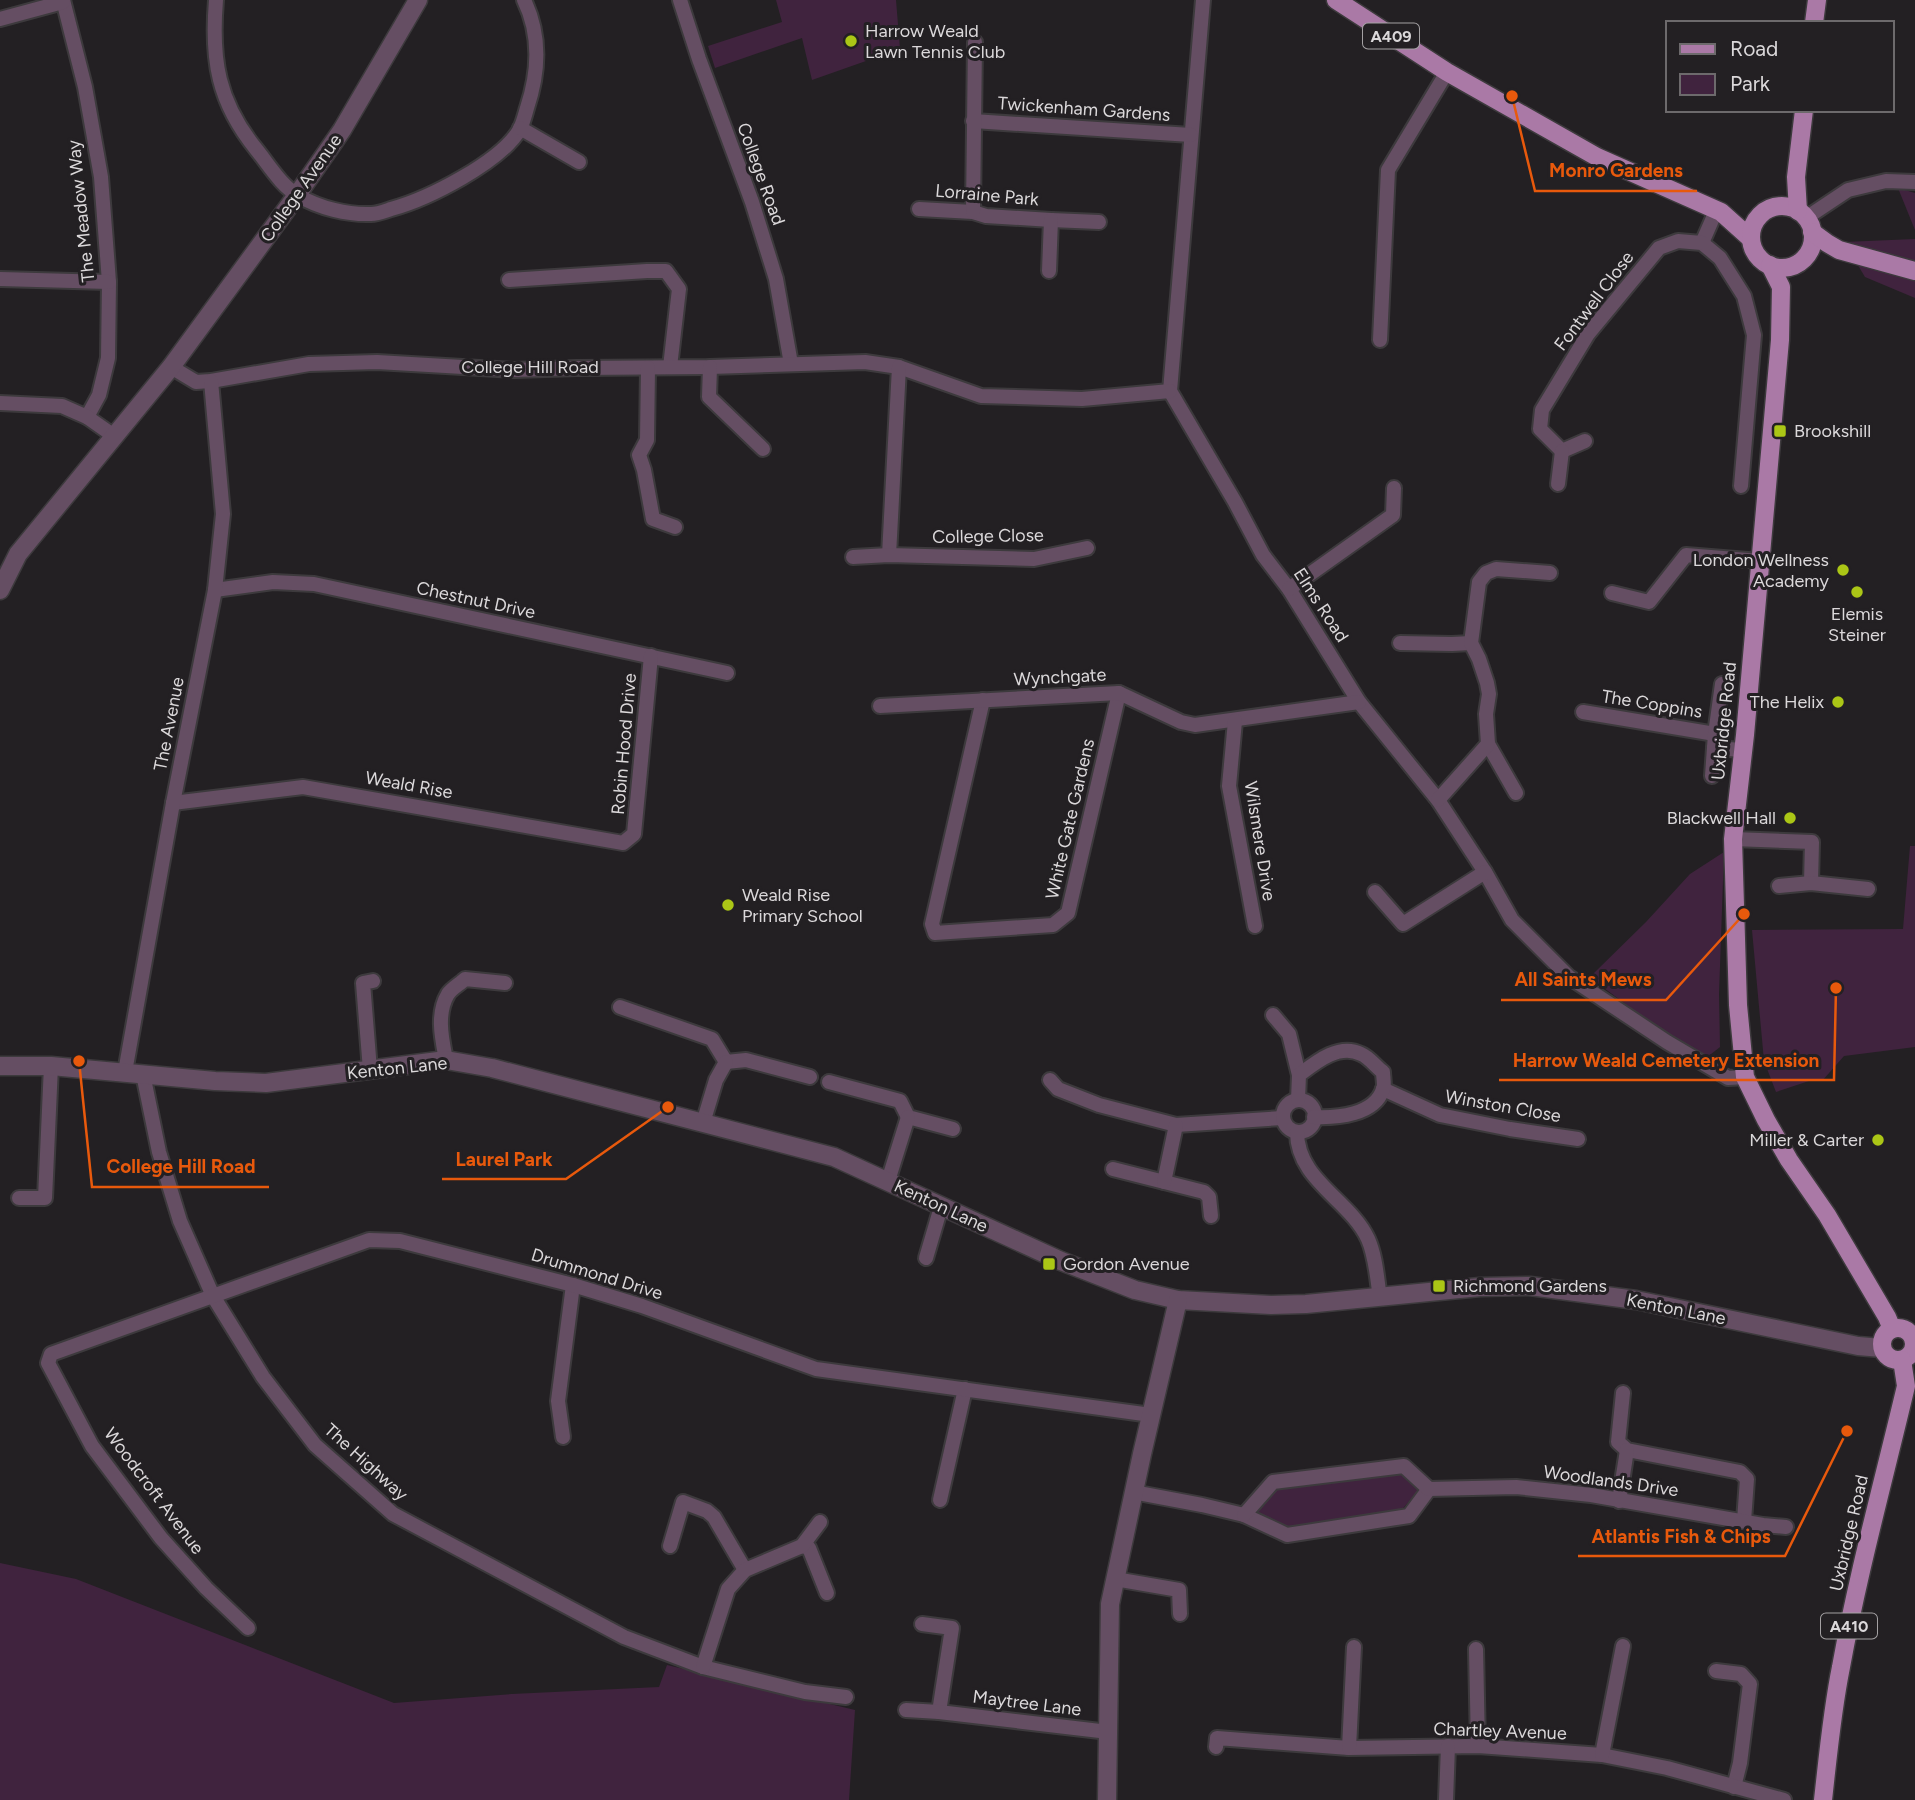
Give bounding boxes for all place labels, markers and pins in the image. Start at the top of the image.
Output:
place label: Harrow Weald Lawn Tennis Club [865,20,1005,63]
marker: Harrow Weald Lawn Tennis Club [843,33,859,49]
callout: Monro Gardens [1535,151,1697,191]
place label: Brookshill [1794,420,1871,442]
marker: Brookshill [1772,423,1788,439]
place label: London Wellness Academy [1693,549,1830,592]
marker: London Wellness Academy [1835,562,1851,578]
marker: Elemis Steiner [1849,584,1865,600]
place label: Elemis Steiner [1828,603,1886,646]
place label: The Helix [1750,691,1824,713]
marker: The Helix [1830,694,1846,710]
place label: Blackwell Hall [1667,807,1776,829]
marker: Blackwell Hall [1782,810,1798,826]
place label: Weald Rise Primary School [742,884,863,927]
marker: Weald Rise Primary School [720,897,736,913]
callout: All Saints Mews [1501,960,1666,1000]
callout: Harrow Weald Cemetery Extension [1499,1040,1834,1080]
place label: Miller & Carter [1749,1129,1864,1151]
marker: Miller & Carter [1870,1132,1886,1148]
callout: Laurel Park [442,1139,566,1179]
callout: College Hill Road [92,1147,269,1187]
place label: Gordon Avenue [1063,1253,1190,1275]
marker: Gordon Avenue [1041,1256,1057,1272]
place label: Richmond Gardens [1453,1275,1607,1297]
marker: Richmond Gardens [1431,1278,1447,1294]
callout: Atlantis Fish & Chips [1578,1516,1785,1556]

